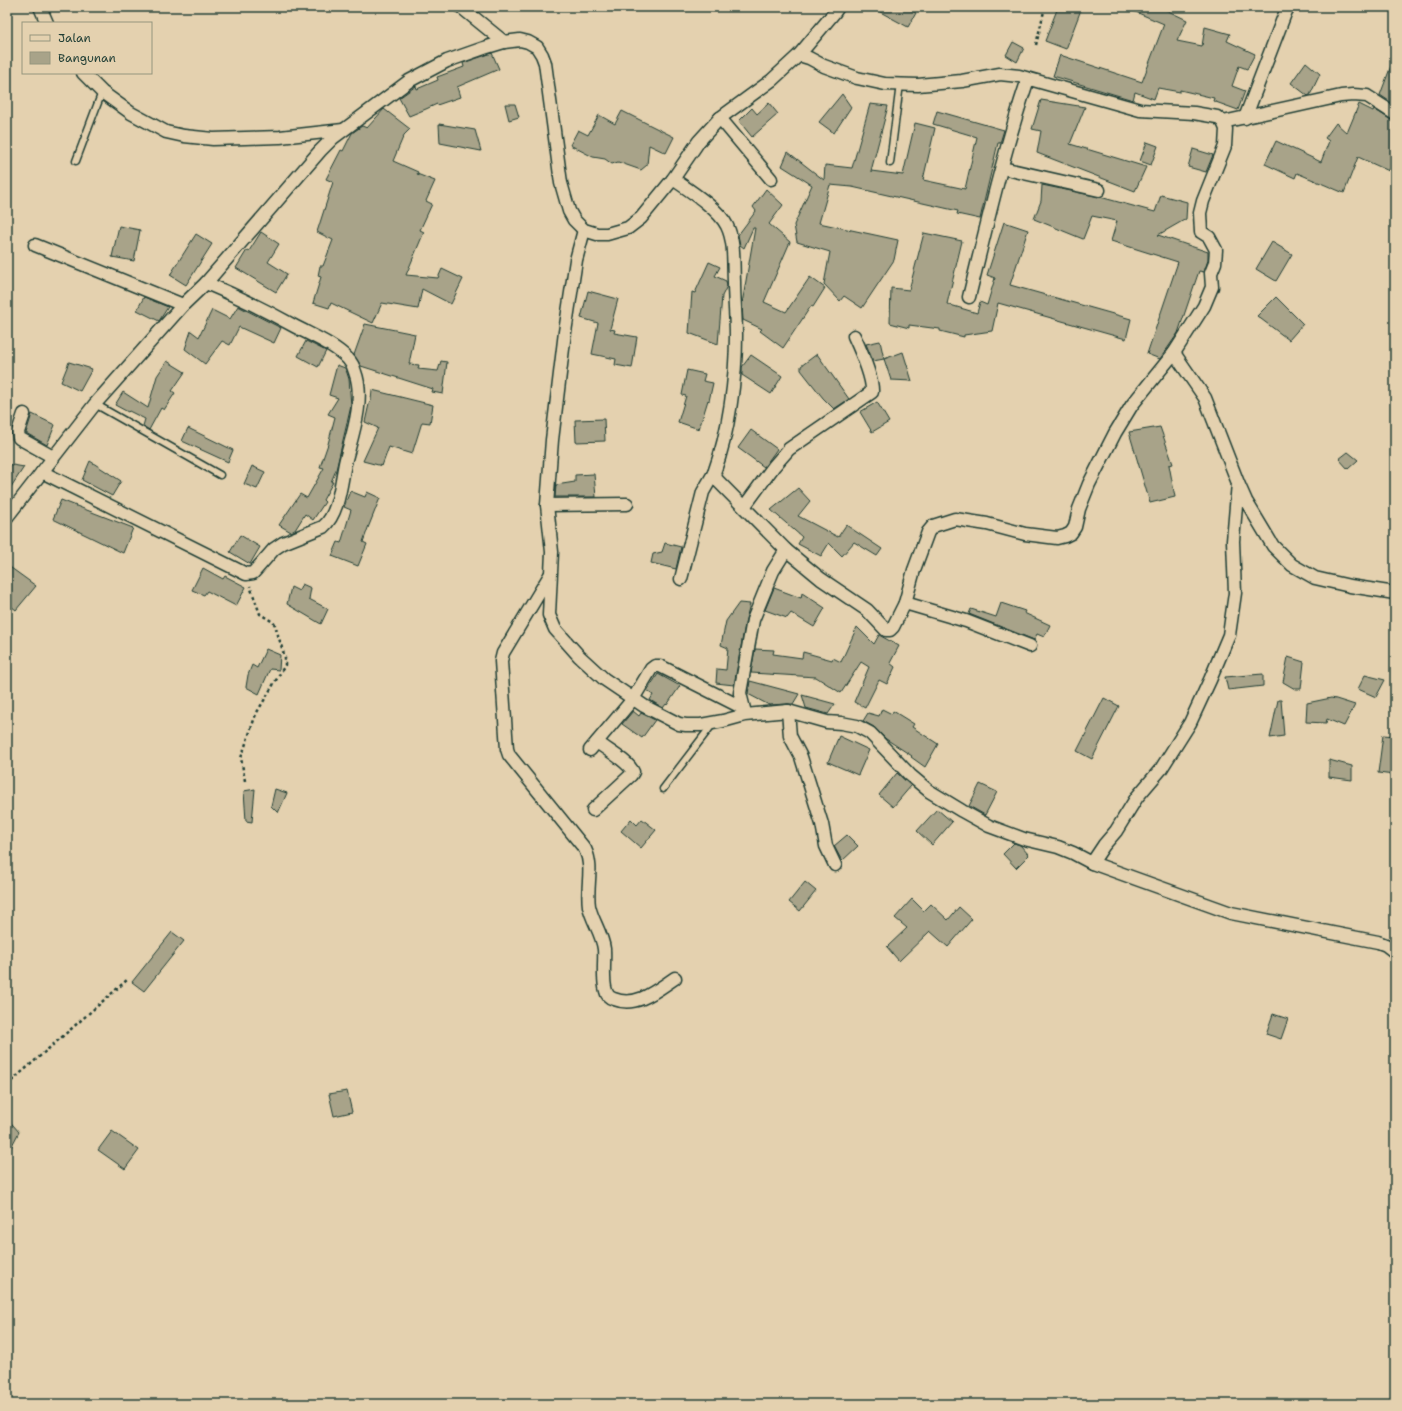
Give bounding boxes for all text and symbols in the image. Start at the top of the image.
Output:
legend [22,22,152,74]
text: Jalan [58,30,91,46]
text: Bangunan [58,50,116,66]

